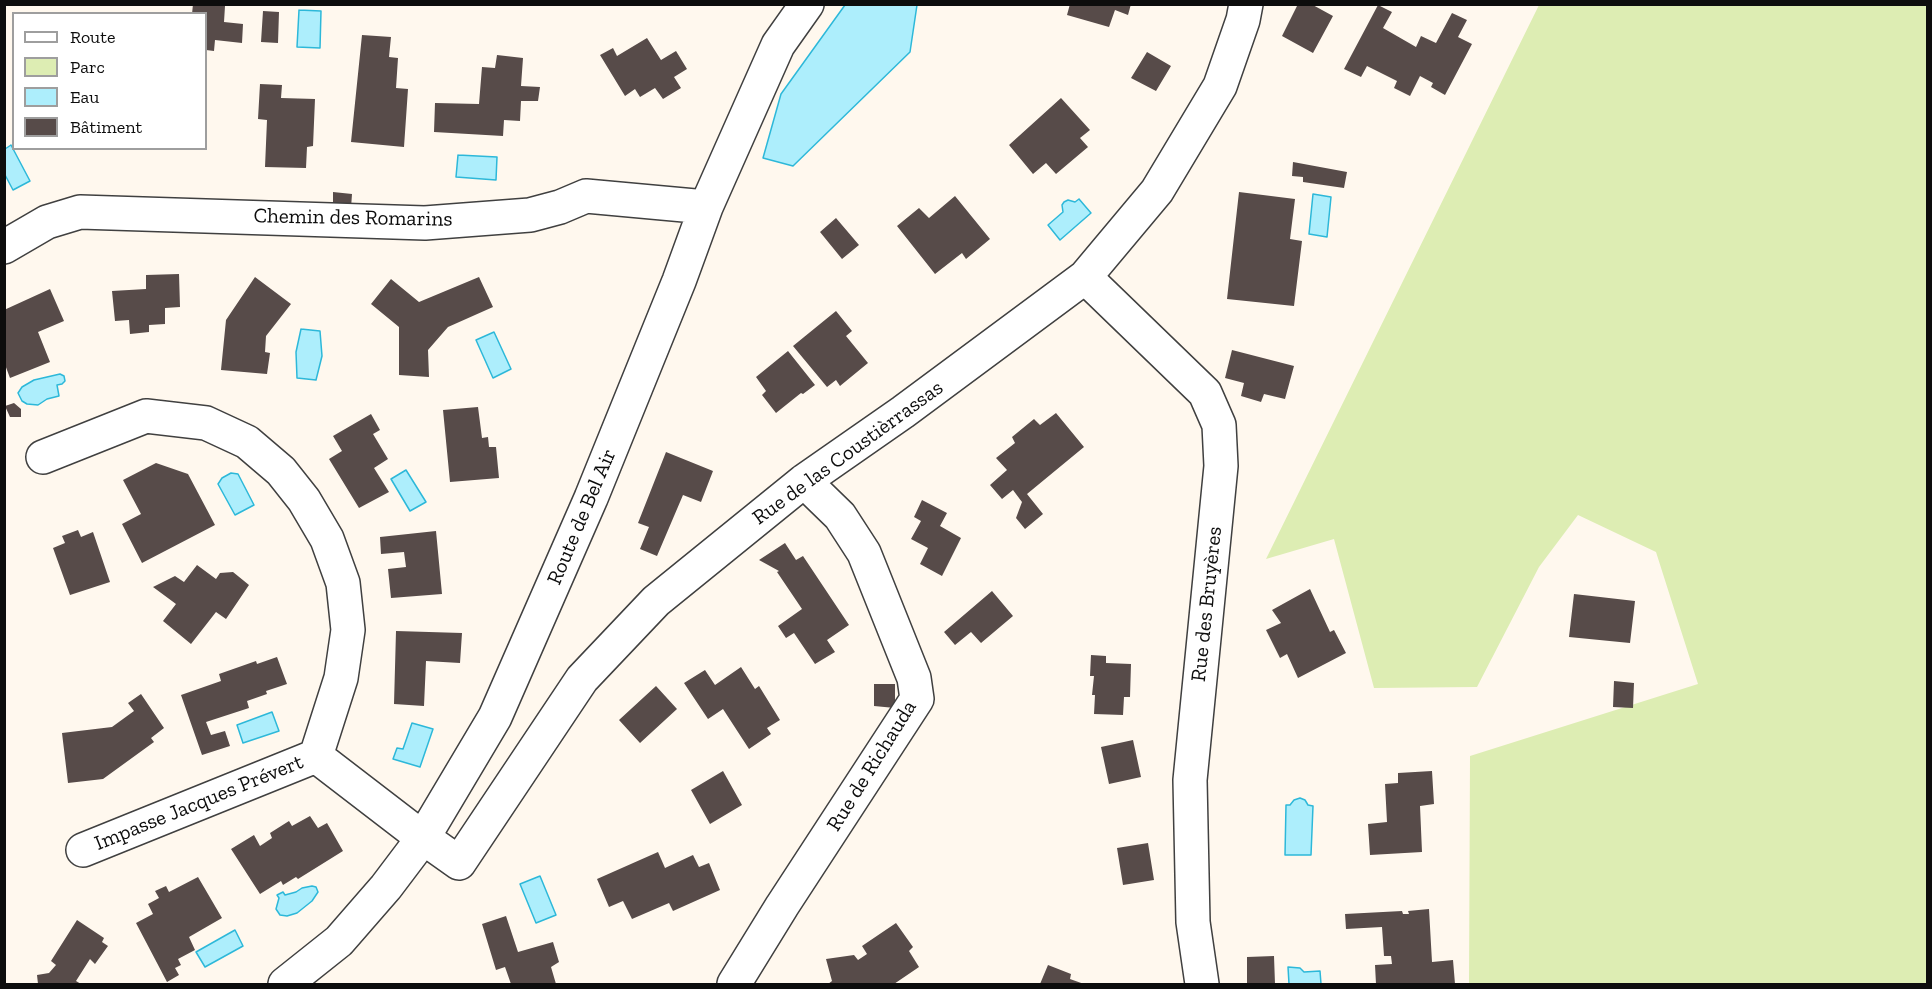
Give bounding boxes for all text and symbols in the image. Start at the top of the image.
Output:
legend [12,12,207,150]
text: Route [70,26,115,48]
text: Parc [70,56,105,78]
text: Eau [70,86,99,108]
text: Bâtiment [70,116,142,138]
street label: Chemin des Romarins [253,204,453,232]
street label: Rue de las Coustièrrassas [748,375,948,531]
street label: Route de Bel Air [542,445,622,589]
street label: Rue des Bruyères [1186,525,1228,683]
street label: Rue de Richauda [822,696,922,836]
street label: Impasse Jacques Prévert [91,750,307,856]

